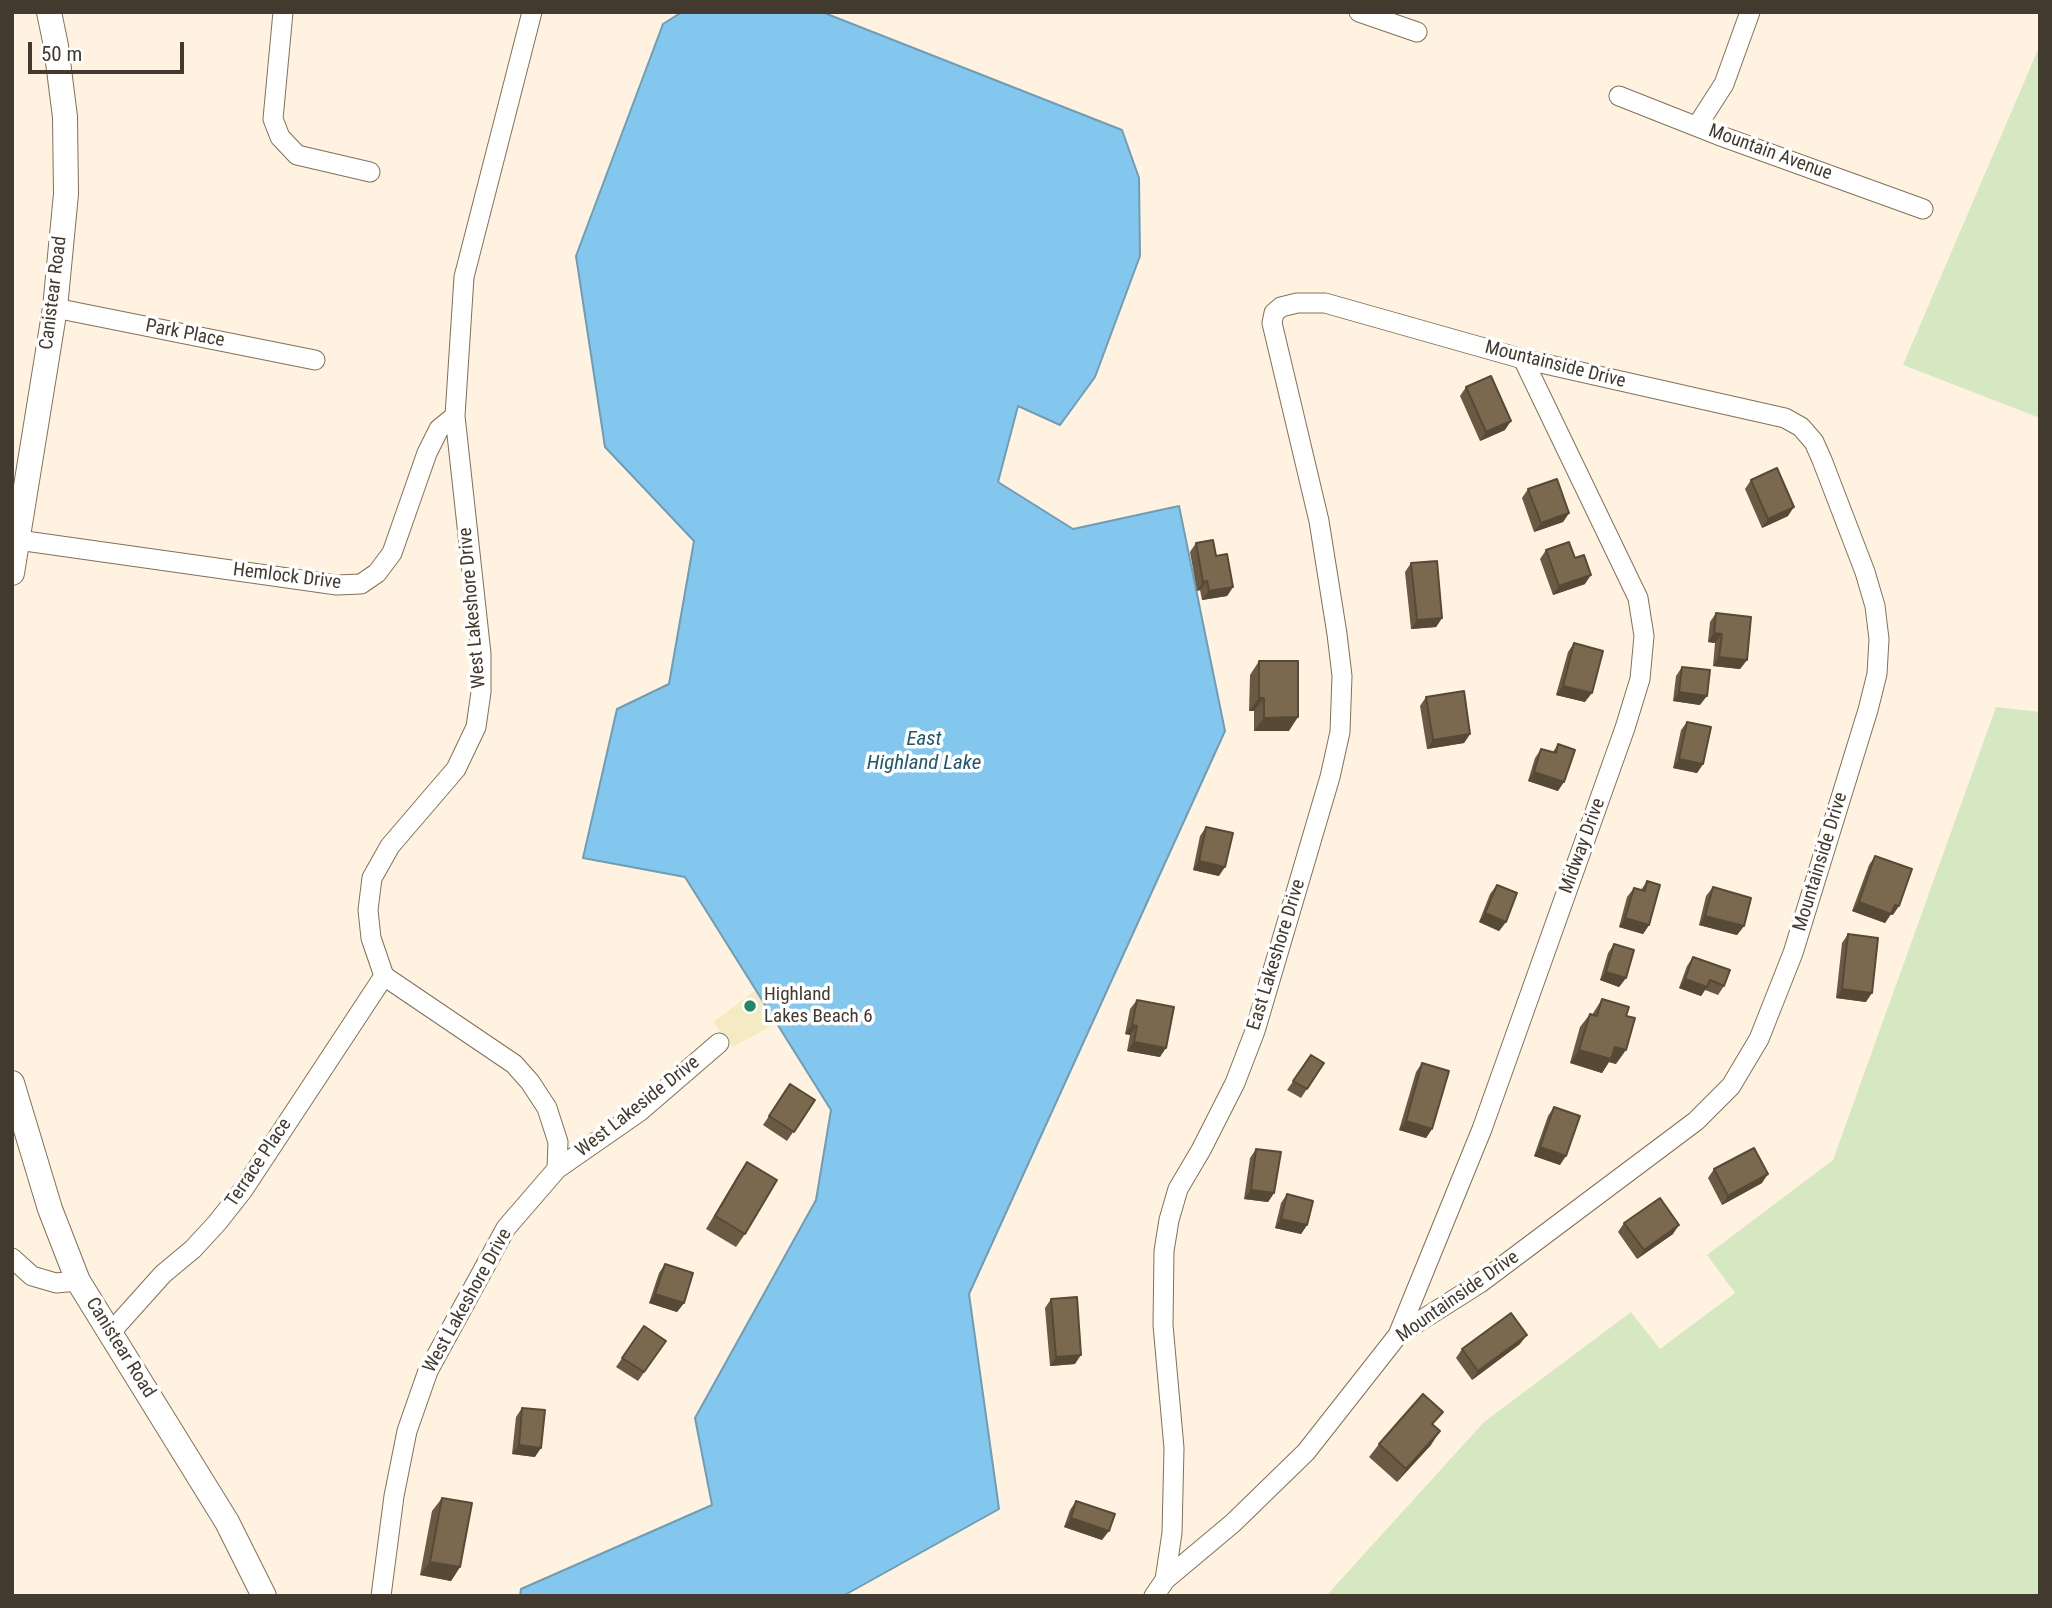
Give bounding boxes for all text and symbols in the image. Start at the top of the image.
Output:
scale bar [32,28,187,72]
text: 50 m [41,42,82,66]
street label: Mountain Avenue [1705,120,1835,186]
street label: Canistear Road [36,235,72,351]
street label: Park Place [144,315,226,353]
street label: Mountainside Drive [1482,336,1628,394]
street label: West Lakeshore Drive [455,527,491,689]
street label: Hemlock Drive [232,559,342,595]
water label: East Highland Lake [867,727,981,777]
street label: Mountainside Drive [1789,790,1853,934]
street label: Midway Drive [1555,795,1611,897]
street label: East Lakeshore Drive [1243,877,1311,1033]
place label: Highland Lakes Beach 6 [764,984,873,1028]
marker: Highland Lakes Beach 6 [742,998,758,1014]
street label: West Lakeside Drive [572,1052,704,1162]
street label: Terrace Place [221,1114,297,1212]
street label: West Lakeshore Drive [419,1225,517,1377]
street label: Mountainside Drive [1392,1246,1524,1348]
street label: Canistear Road [80,1294,160,1402]

